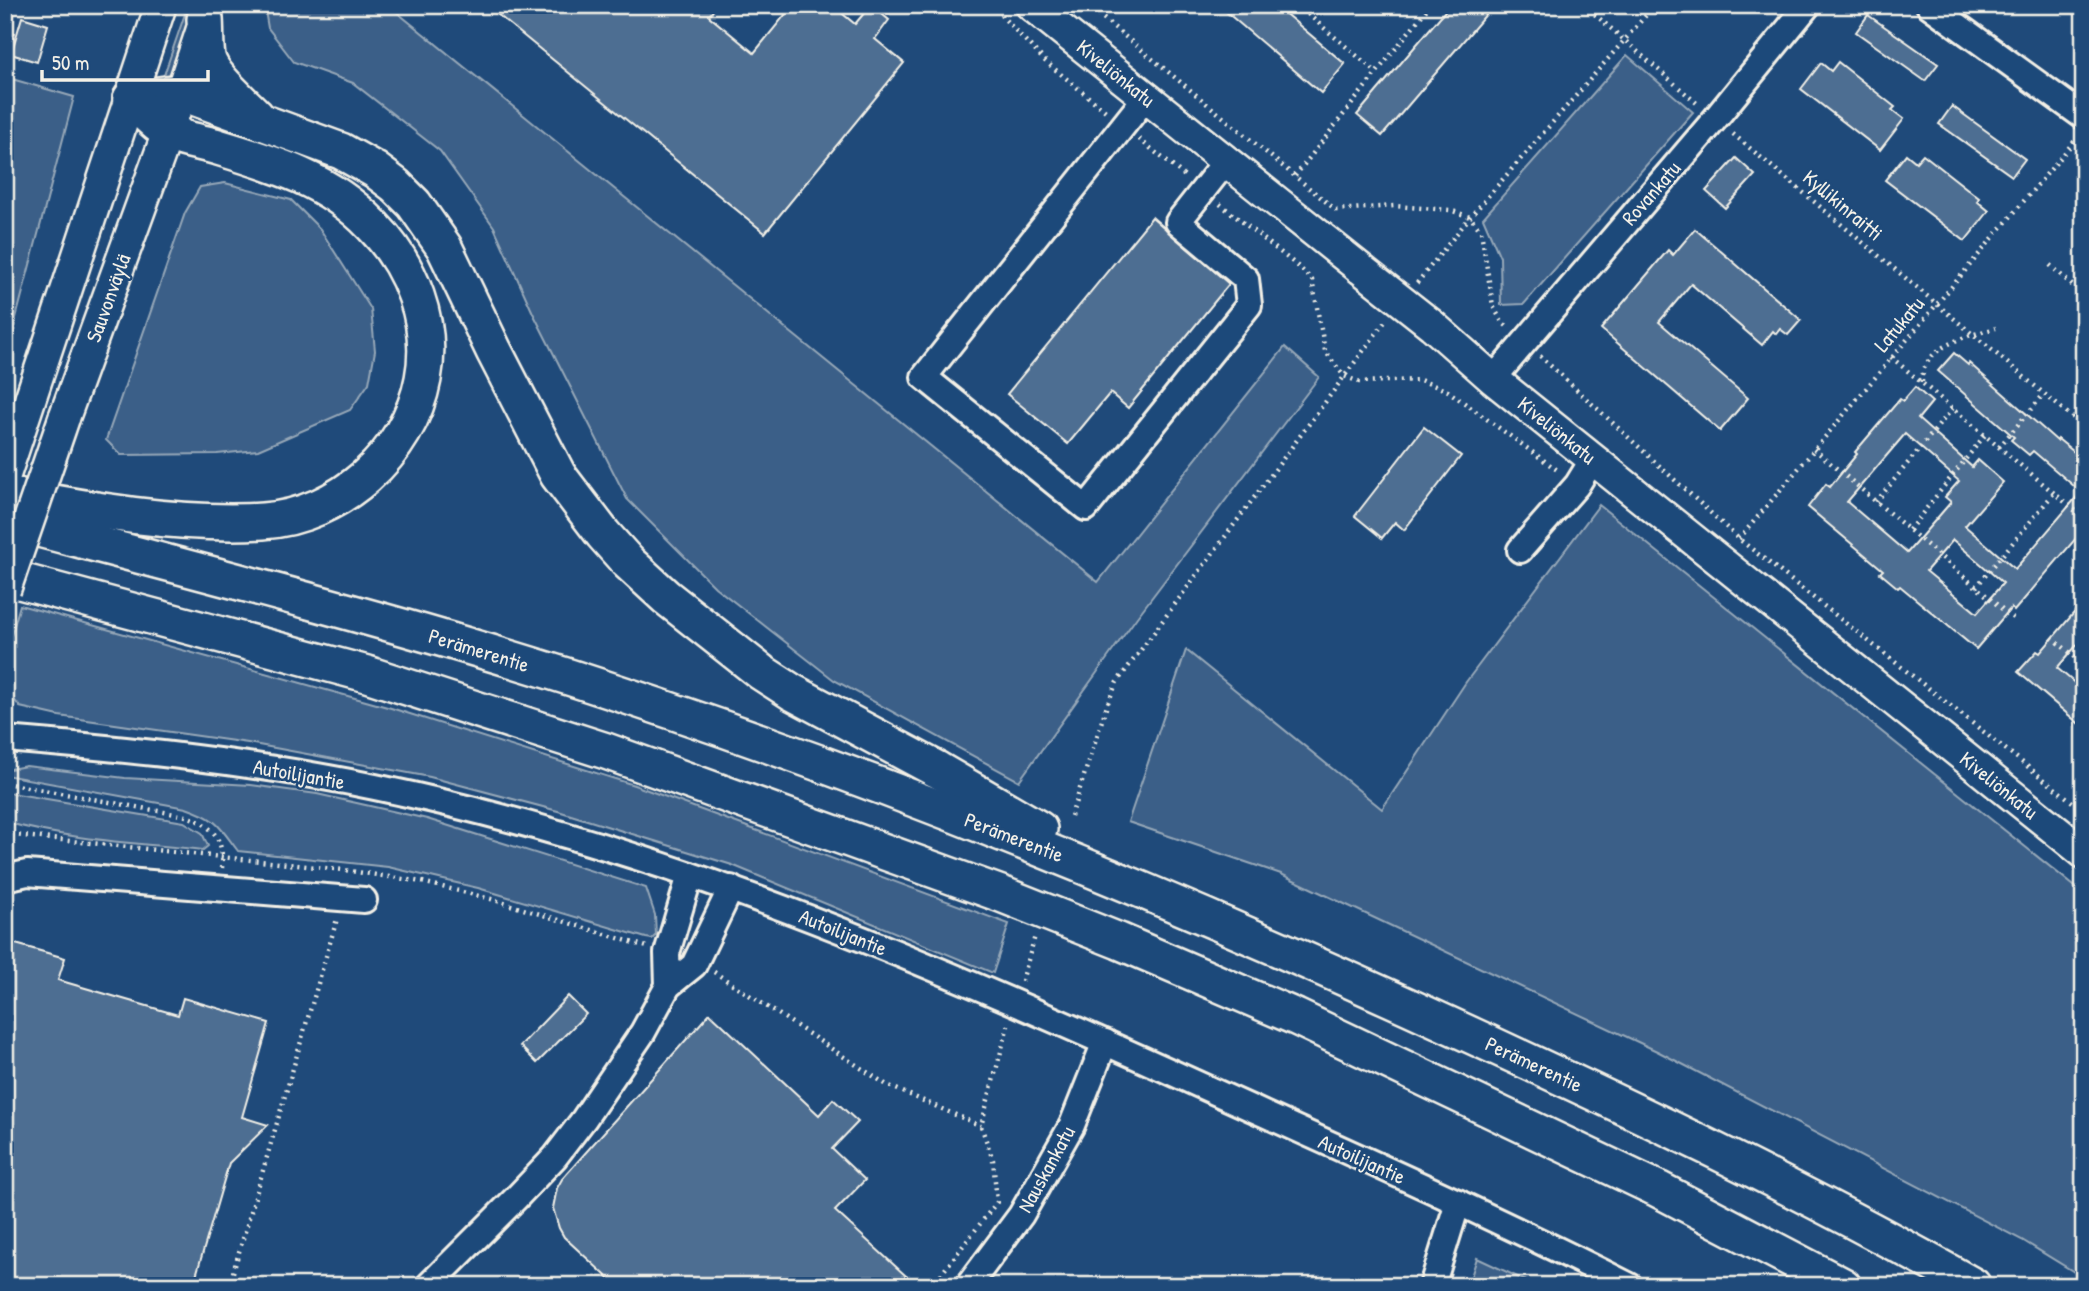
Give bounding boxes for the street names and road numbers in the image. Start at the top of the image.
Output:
street label: Kiveliönkatu [1071,32,1162,114]
street label: Rovankatu [1615,154,1687,231]
street label: Kyllikinraitti [1797,163,1889,247]
street label: Sauvonväylä [79,250,137,346]
street label: Latukatu [1867,290,1931,358]
street label: Kiveliönkatu [1512,389,1603,471]
street label: Perämerentie [425,621,533,679]
street label: Kiveliönkatu [1954,744,2045,826]
street label: Autoilijantie [251,752,347,796]
street label: Perämerentie [960,805,1068,869]
street label: Autoilijantie [795,901,891,963]
street label: Perämerentie [1481,1029,1587,1099]
street label: Nauskankatu [1010,1120,1082,1218]
street label: Autoilijantie [1314,1127,1410,1191]

